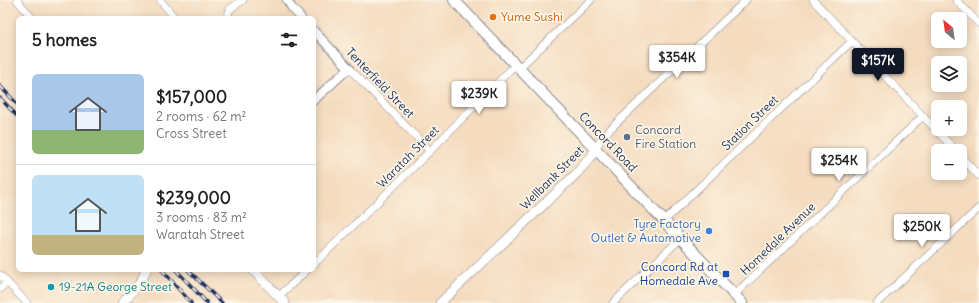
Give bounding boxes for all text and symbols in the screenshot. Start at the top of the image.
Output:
place label: Yume Sushi [501,9,563,24]
marker: Yume Sushi [488,12,498,22]
north arrow [931,12,967,48]
map controls [931,12,967,180]
text: 5 homes [32,29,97,51]
icon: filters [278,29,300,51]
street label: Tenterfield Street [343,44,418,121]
pin: $354K [649,45,705,79]
pin: $157K [850,48,906,82]
text: $354K [658,49,696,66]
text: $157K [861,52,895,69]
button: layers [931,56,967,92]
pin: $239K [451,81,507,115]
text: $239K [460,85,498,102]
text: $157,000 [156,86,227,108]
icon: home [64,90,112,138]
street label: Station Street [718,92,781,153]
button: + [931,100,967,136]
text: 2 rooms · 62 m² [156,108,246,125]
street label: Concord Road [576,109,641,175]
street label: Waratah Street [373,122,442,191]
place label: Concord Fire Station [635,122,696,151]
text: Cross Street [156,125,227,142]
marker: Concord Fire Station [622,132,632,142]
street label: Wellbank Street [517,143,587,213]
button: − [931,144,967,180]
pin: $254K [811,148,867,182]
text: $254K [820,152,858,169]
text: $239,000 [156,187,231,209]
icon: home [64,191,112,239]
street label: Homedale Avenue [737,199,818,278]
text: 3 rooms · 83 m² [156,209,247,226]
pin: $250K [894,214,950,248]
place label: Tyre Factory Outlet & Automotive [591,216,701,245]
text: $250K [903,218,941,235]
text: Waratah Street [156,226,245,243]
marker: Tyre Factory Outlet & Automotive [704,226,714,236]
place label: Concord Rd at Homedale Ave [640,259,718,288]
marker: Concord Rd at Homedale Ave [721,269,731,279]
place label: 19-21A George Street [59,279,172,294]
marker: 19-21A George Street [46,282,56,292]

